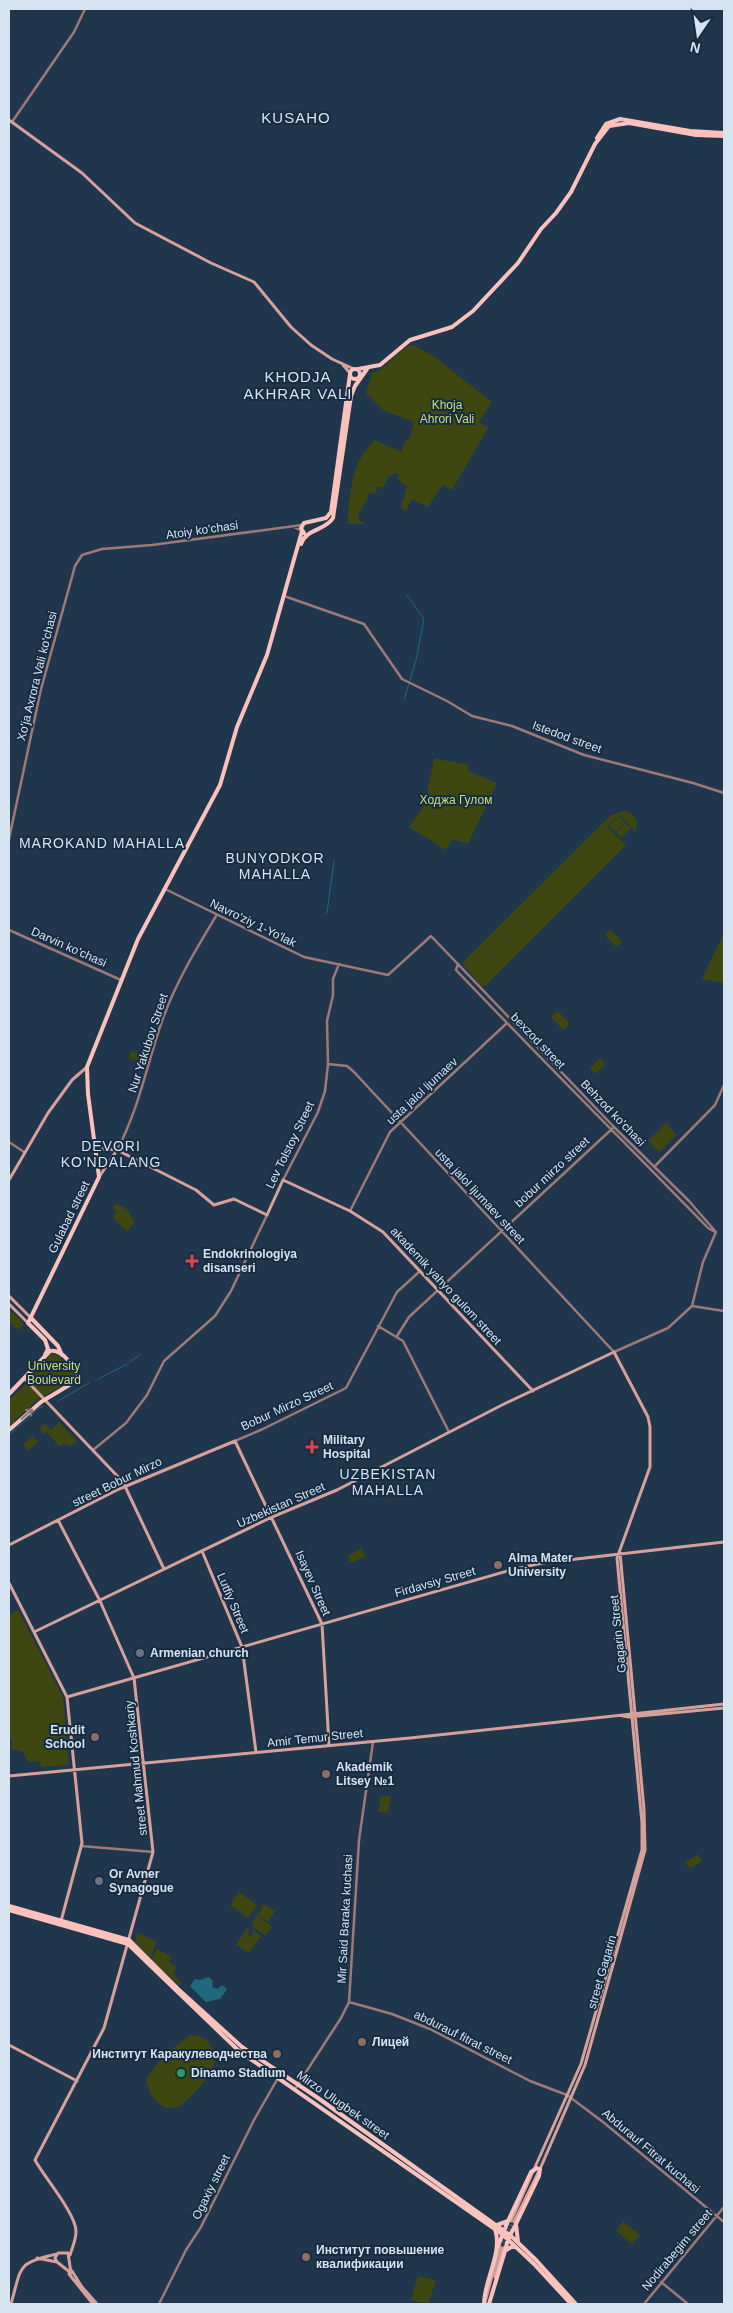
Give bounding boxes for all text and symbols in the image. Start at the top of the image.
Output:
north arrow [673,10,723,60]
text: N [688,39,702,57]
district label: KUSAHO [261,109,331,126]
district label: KHODJA AKHRAR VALI [243,368,353,402]
park label: Khoja Ahrori Vali [420,398,474,426]
street label: Atoiy ko'chasi [165,518,239,542]
street label: Xo'ja Axrora Vali ko'chasi [14,610,60,742]
street label: Istedod street [530,718,604,756]
park label: Ходжа Гулом [420,793,492,807]
district label: MAROKAND MAHALLA [19,835,185,851]
district label: BUNYODKOR MAHALLA [225,850,325,882]
street label: Navro'ziy 1-Yo'lak [208,896,299,950]
street label: Darvin ko'chasi [29,924,109,970]
street label: Nur Yakubov Street [125,991,171,1094]
street label: bexzod street [508,1010,569,1072]
street label: usta jalol ljumaev [384,1054,460,1128]
street label: Behzod ko'chasi [578,1077,648,1149]
street label: Lev Tolstoy Street [263,1099,317,1191]
street label: bobur mirzo street [512,1133,593,1210]
district label: DEVORI KO'NDALANG [61,1138,161,1170]
street label: usta jalol ljumaev street [432,1145,528,1247]
street label: Gulabad street [45,1178,93,1255]
street label: akademik yahyo gulom street [388,1224,505,1348]
place label: Endokrinologiya disanseri [203,1247,297,1275]
marker: Endokrinologiya disanseri [185,1254,199,1268]
park label: University Boulevard [27,1359,81,1387]
street label: Bobur Mirzo Street [239,1378,336,1433]
one-way arrow [20,1409,33,1420]
place label: Military Hospital [323,1433,370,1461]
marker: Military Hospital [305,1440,319,1454]
street label: street Bobur Mirzo [70,1454,164,1510]
district label: UZBEKISTAN MAHALLA [340,1466,436,1498]
street label: Uzbekistan Street [235,1479,328,1531]
street label: Isayev Street [292,1548,334,1618]
place label: Alma Mater University [508,1551,573,1579]
marker: Alma Mater University [492,1559,504,1571]
street label: Firdavsiy Street [393,1564,478,1600]
street label: Lutfiy Street [214,1571,252,1636]
street label: Gagarin Street [607,1594,629,1674]
place label: Armenian church [150,1646,249,1660]
marker: Armenian church [134,1647,146,1659]
street label: street Mahmud Koshkariy [122,1700,150,1836]
place label: Erudit School [45,1723,85,1751]
street label: Amir Temur Street [266,1726,364,1750]
marker: Erudit School [89,1731,101,1743]
place label: Akademik Litsey №1 [336,1760,394,1788]
marker: Akademik Litsey №1 [320,1768,332,1780]
street label: Mir Said Baraka kuchasi [335,1854,355,1984]
place label: Or Avner Synagogue [109,1867,174,1895]
marker: Or Avner Synagogue [93,1875,105,1887]
street label: street Gagarin [585,1934,619,2010]
street label: abdurauf fitrat street [412,2007,515,2067]
place label: Лицей [372,2035,409,2049]
marker: Лицей [356,2036,368,2048]
place label: Институт Каракулеводчества [92,2047,267,2061]
marker: Институт Каракулеводчества [271,2048,283,2060]
place label: Dinamo Stadium [191,2066,286,2080]
marker: Dinamo Stadium [175,2067,187,2079]
street label: Mirzo Ulugbek street [294,2068,393,2143]
street label: Abdurauf Fitrat kuchasi [599,2106,703,2196]
street label: Ogaxiy street [189,2152,233,2222]
street label: Nodirabegim street [639,2206,715,2293]
place label: Институт повышение квалификации [316,2243,445,2271]
marker: Институт повышение квалификации [300,2251,312,2263]

